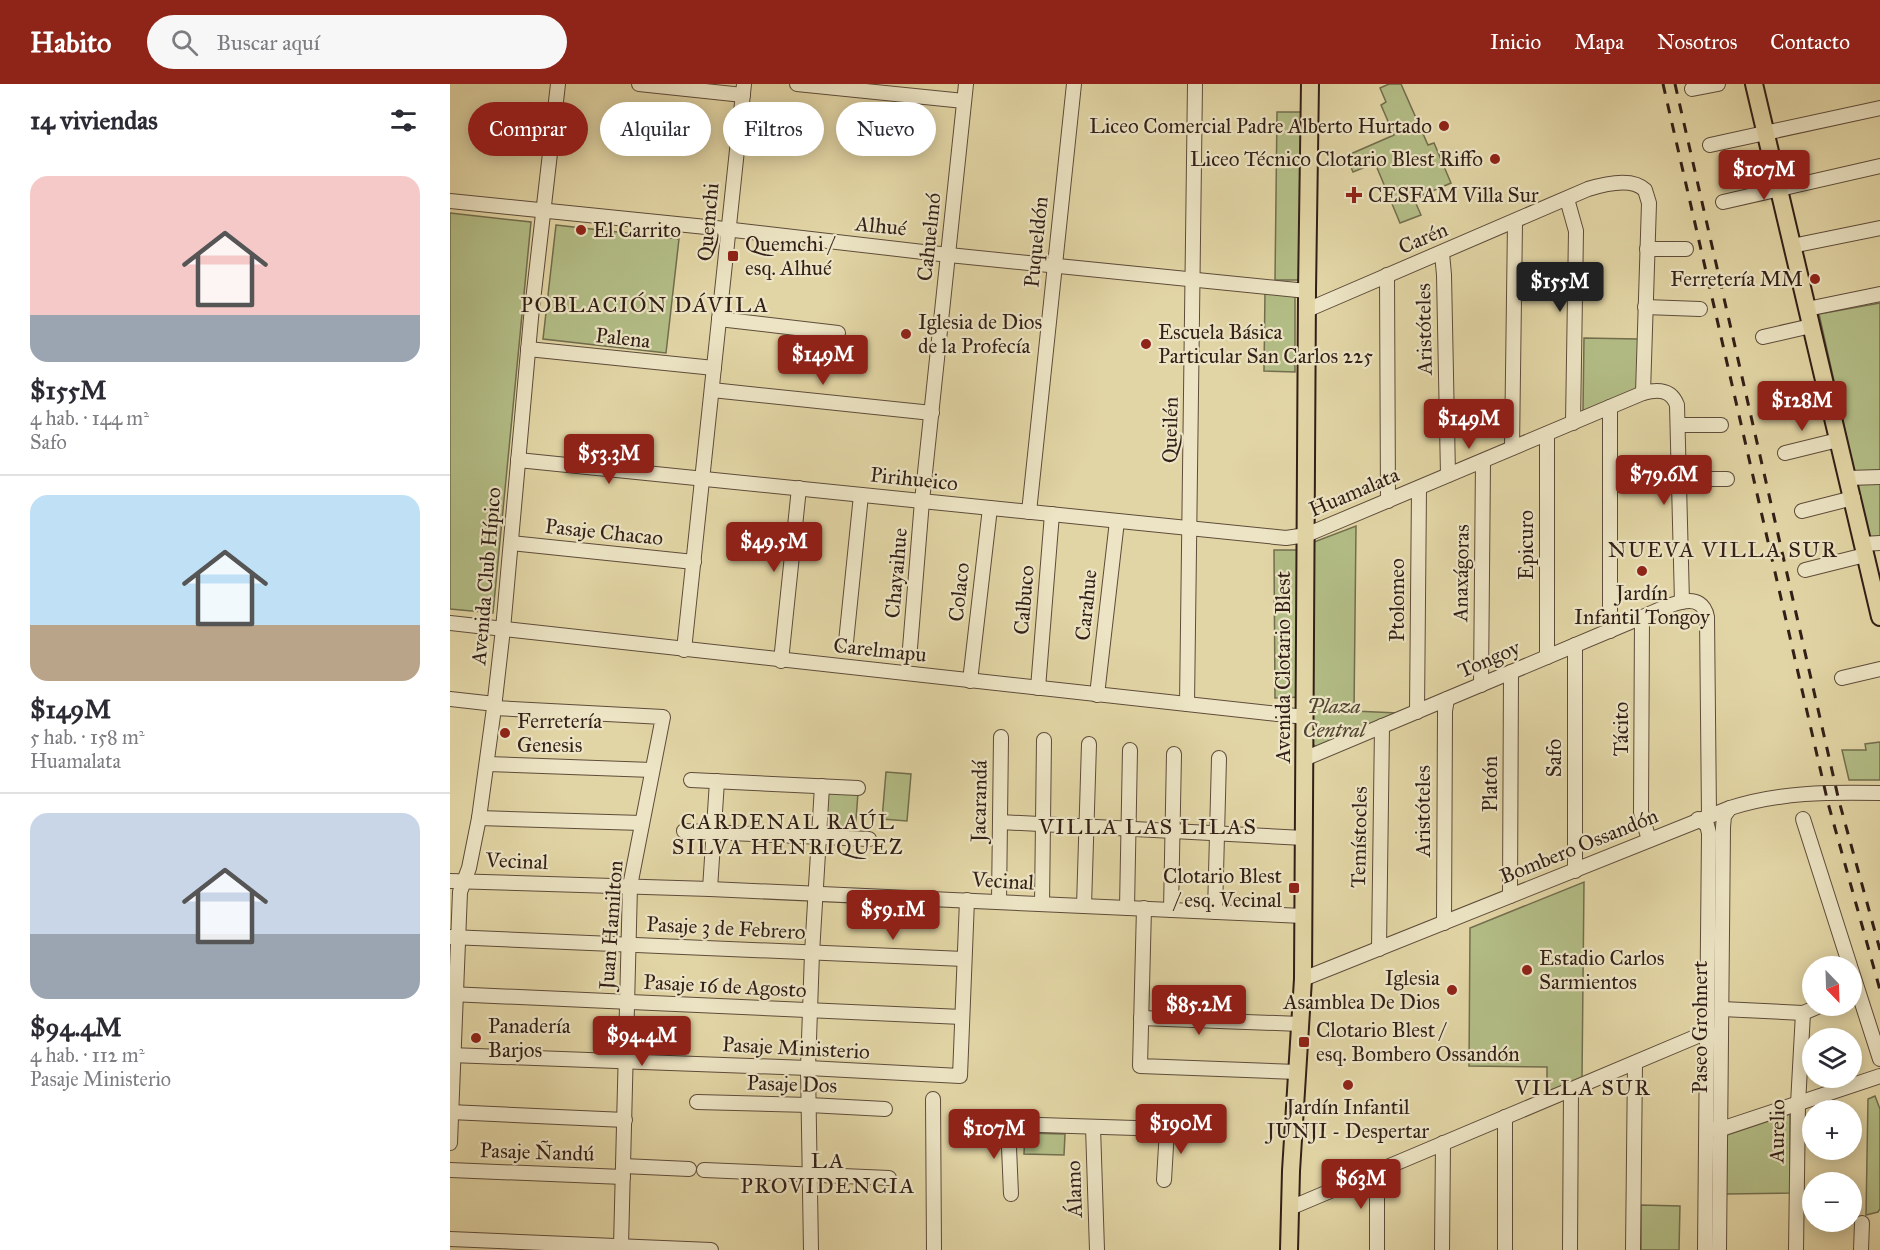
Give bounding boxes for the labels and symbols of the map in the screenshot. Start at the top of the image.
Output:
place label: Liceo Comercial Padre Alberto Hurtado [1089,113,1432,139]
marker: Liceo Comercial Padre Alberto Hurtado [1437,119,1451,133]
place label: Liceo Técnico Clotario Blest Riffo [1190,146,1483,172]
pin: $107M [1722,150,1806,201]
marker: Liceo Técnico Clotario Blest Riffo [1488,152,1502,166]
street label: Quemchi [692,181,724,262]
place label: CESFAM Villa Sur [1368,182,1539,208]
marker: CESFAM Villa Sur [1345,186,1363,204]
street label: Cahuelmó [911,191,947,282]
street label: Puqueldón [1018,195,1054,289]
street label: Alhué [853,210,908,242]
street label: Carén [1394,216,1452,260]
place label: El Carrito [593,217,681,243]
marker: El Carrito [574,223,588,237]
place label: Quemchi / esq. Alhué [745,231,836,281]
marker: Quemchi / esq. Alhué [726,249,740,263]
pin: $155M [1518,262,1602,313]
place label: Ferretería MM [1670,266,1803,292]
marker: Ferretería MM [1808,272,1822,286]
street label: Aristóteles [1410,283,1438,376]
district label: POBLACIÓN DÁVILA [520,291,770,318]
place label: Iglesia de Dios de la Profecía [918,309,1042,359]
place label: Escuela Básica Particular San Carlos 225 [1158,319,1373,369]
street label: Palena [594,322,652,354]
marker: Iglesia de Dios de la Profecía [899,327,913,341]
pin: $149M [781,335,865,386]
marker: Escuela Básica Particular San Carlos 225 [1139,337,1153,351]
pin: $128M [1760,381,1844,432]
street label: Queilén [1156,397,1184,463]
pin: $149M [1427,399,1511,450]
pin: $53.3M [560,434,658,485]
pin: $79.6M [1615,455,1713,506]
street label: Pirihueico [869,461,959,497]
street label: Huamalata [1305,461,1403,523]
street label: Avenida Club Hípico [465,486,507,667]
street label: Epicuro [1513,510,1539,580]
street label: Pasaje Chacao [544,513,665,551]
pin: $49.5M [725,522,823,573]
street label: Anaxágoras [1447,524,1475,623]
street label: Chayaihue [879,527,913,619]
district label: NUEVA VILLA SUR [1608,536,1838,563]
street label: Ptolomeo [1384,558,1410,642]
street label: Colaco [943,561,975,623]
street label: Calbuco [1008,564,1040,636]
marker: Jardín Infantil Tongoy [1635,564,1649,578]
street label: Carahue [1069,568,1103,642]
street label: Avenida Clotario Blest [1270,570,1296,764]
place label: Jardín Infantil Tongoy [1574,580,1711,630]
street label: Carelmapu [832,632,928,668]
street label: Tongoy [1454,634,1525,684]
park label: Plaza Central [1303,693,1368,743]
street label: Tácito [1608,701,1634,756]
place label: Ferretería Genesis [517,708,602,758]
marker: Ferretería Genesis [498,726,512,740]
street label: Safo [1541,738,1567,777]
street label: Platón [1477,756,1503,812]
street label: Jacarandá [965,760,993,844]
street label: Aristóteles [1410,765,1436,858]
street label: Temístocles [1345,786,1373,888]
street label: Bombero Ossandón [1496,802,1662,890]
district label: CARDENAL RAÚL SILVA HENRIQUEZ [672,808,904,860]
district label: VILLA LAS LILAS [1037,813,1258,840]
street label: Vecinal [484,847,549,875]
street label: Juan Hamilton [593,859,628,993]
place label: Clotario Blest / esq. Vecinal [1163,863,1283,913]
street label: Vecinal [970,866,1035,896]
marker: Clotario Blest / esq. Vecinal [1287,881,1301,895]
pin: $59.1M [844,890,942,941]
street label: Pasaje 3 de Febrero [646,911,806,945]
place label: Estadio Carlos Sarmientos [1539,945,1664,995]
north arrow [1802,956,1862,1016]
street label: Paseo Grohnert [1687,960,1713,1094]
marker: Estadio Carlos Sarmientos [1520,963,1534,977]
place label: Iglesia Asamblea De Dios [1282,965,1440,1015]
street label: Pasaje 16 de Agosto [643,969,807,1003]
marker: Iglesia Asamblea De Dios [1445,983,1459,997]
pin: $85.2M [1150,985,1248,1036]
place label: Panadería Barjos [488,1013,571,1063]
pin: $94.4M [593,1016,691,1067]
place label: Clotario Blest / esq. Bombero Ossandón [1316,1017,1520,1067]
marker: Panadería Barjos [469,1031,483,1045]
street label: Pasaje Ministerio [721,1031,871,1065]
marker: Clotario Blest / esq. Bombero Ossandón [1297,1035,1311,1049]
street label: Pasaje Dos [746,1069,838,1099]
district label: VILLA SUR [1514,1074,1651,1101]
marker: Jardín Infantil JUNJI - Despertar [1341,1078,1355,1092]
place label: Jardín Infantil JUNJI - Despertar [1265,1094,1429,1144]
street label: Aurelio [1763,1099,1791,1164]
pin: $190M [1139,1104,1223,1155]
pin: $107M [952,1109,1036,1160]
street label: Pasaje Ñandú [479,1137,595,1167]
district label: LA PROVIDENCIA [740,1147,916,1199]
pin: $63M [1325,1159,1397,1210]
street label: Álamo [1060,1160,1088,1219]

